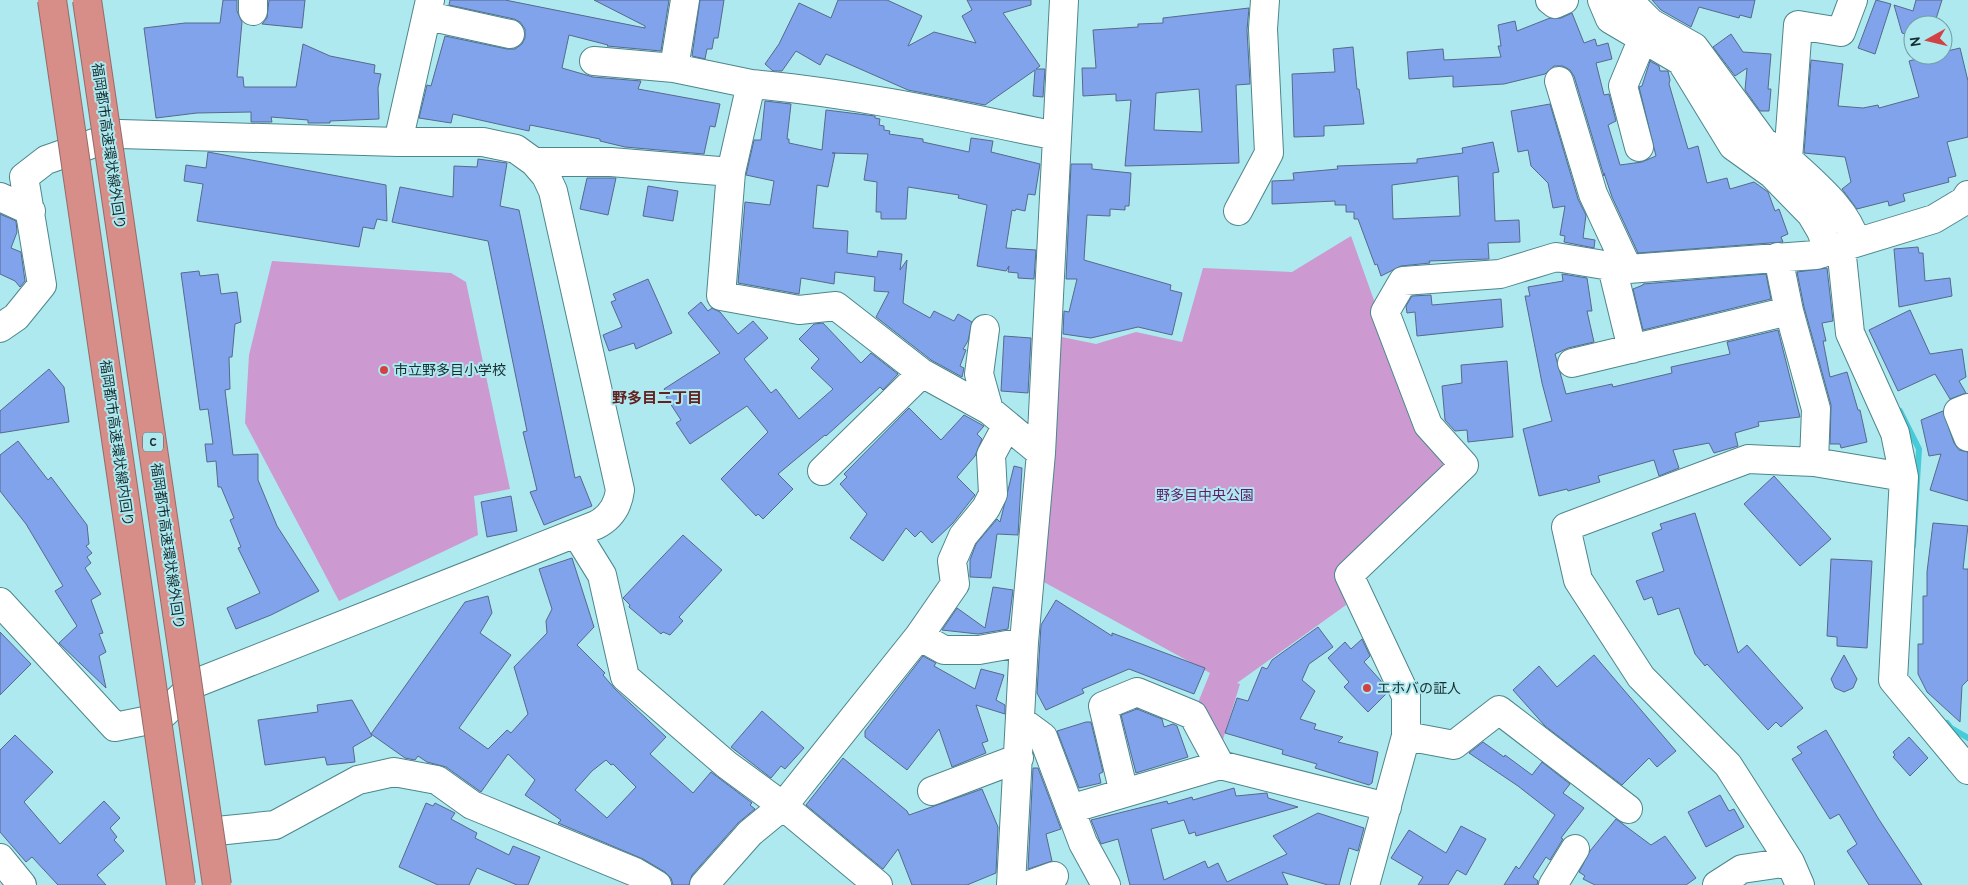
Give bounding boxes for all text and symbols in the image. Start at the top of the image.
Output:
north arrow [1903,15,1953,65]
text: N [1907,35,1926,48]
street label: 福岡都市高速環状線外回り [87,62,129,231]
street label: 福岡都市高速環状線内回り [95,359,137,528]
place label: 市立野多目小学校 [394,363,506,380]
marker: 市立野多目小学校 [378,364,390,376]
district label: 野多目二丁目 [612,390,702,409]
road number: C [143,432,163,452]
street label: 福岡都市高速環状線外回り [146,462,188,631]
park label: 野多目中央公園 [1156,488,1254,505]
place label: エホバの証人 [1377,681,1461,698]
marker: エホバの証人 [1361,682,1373,694]

